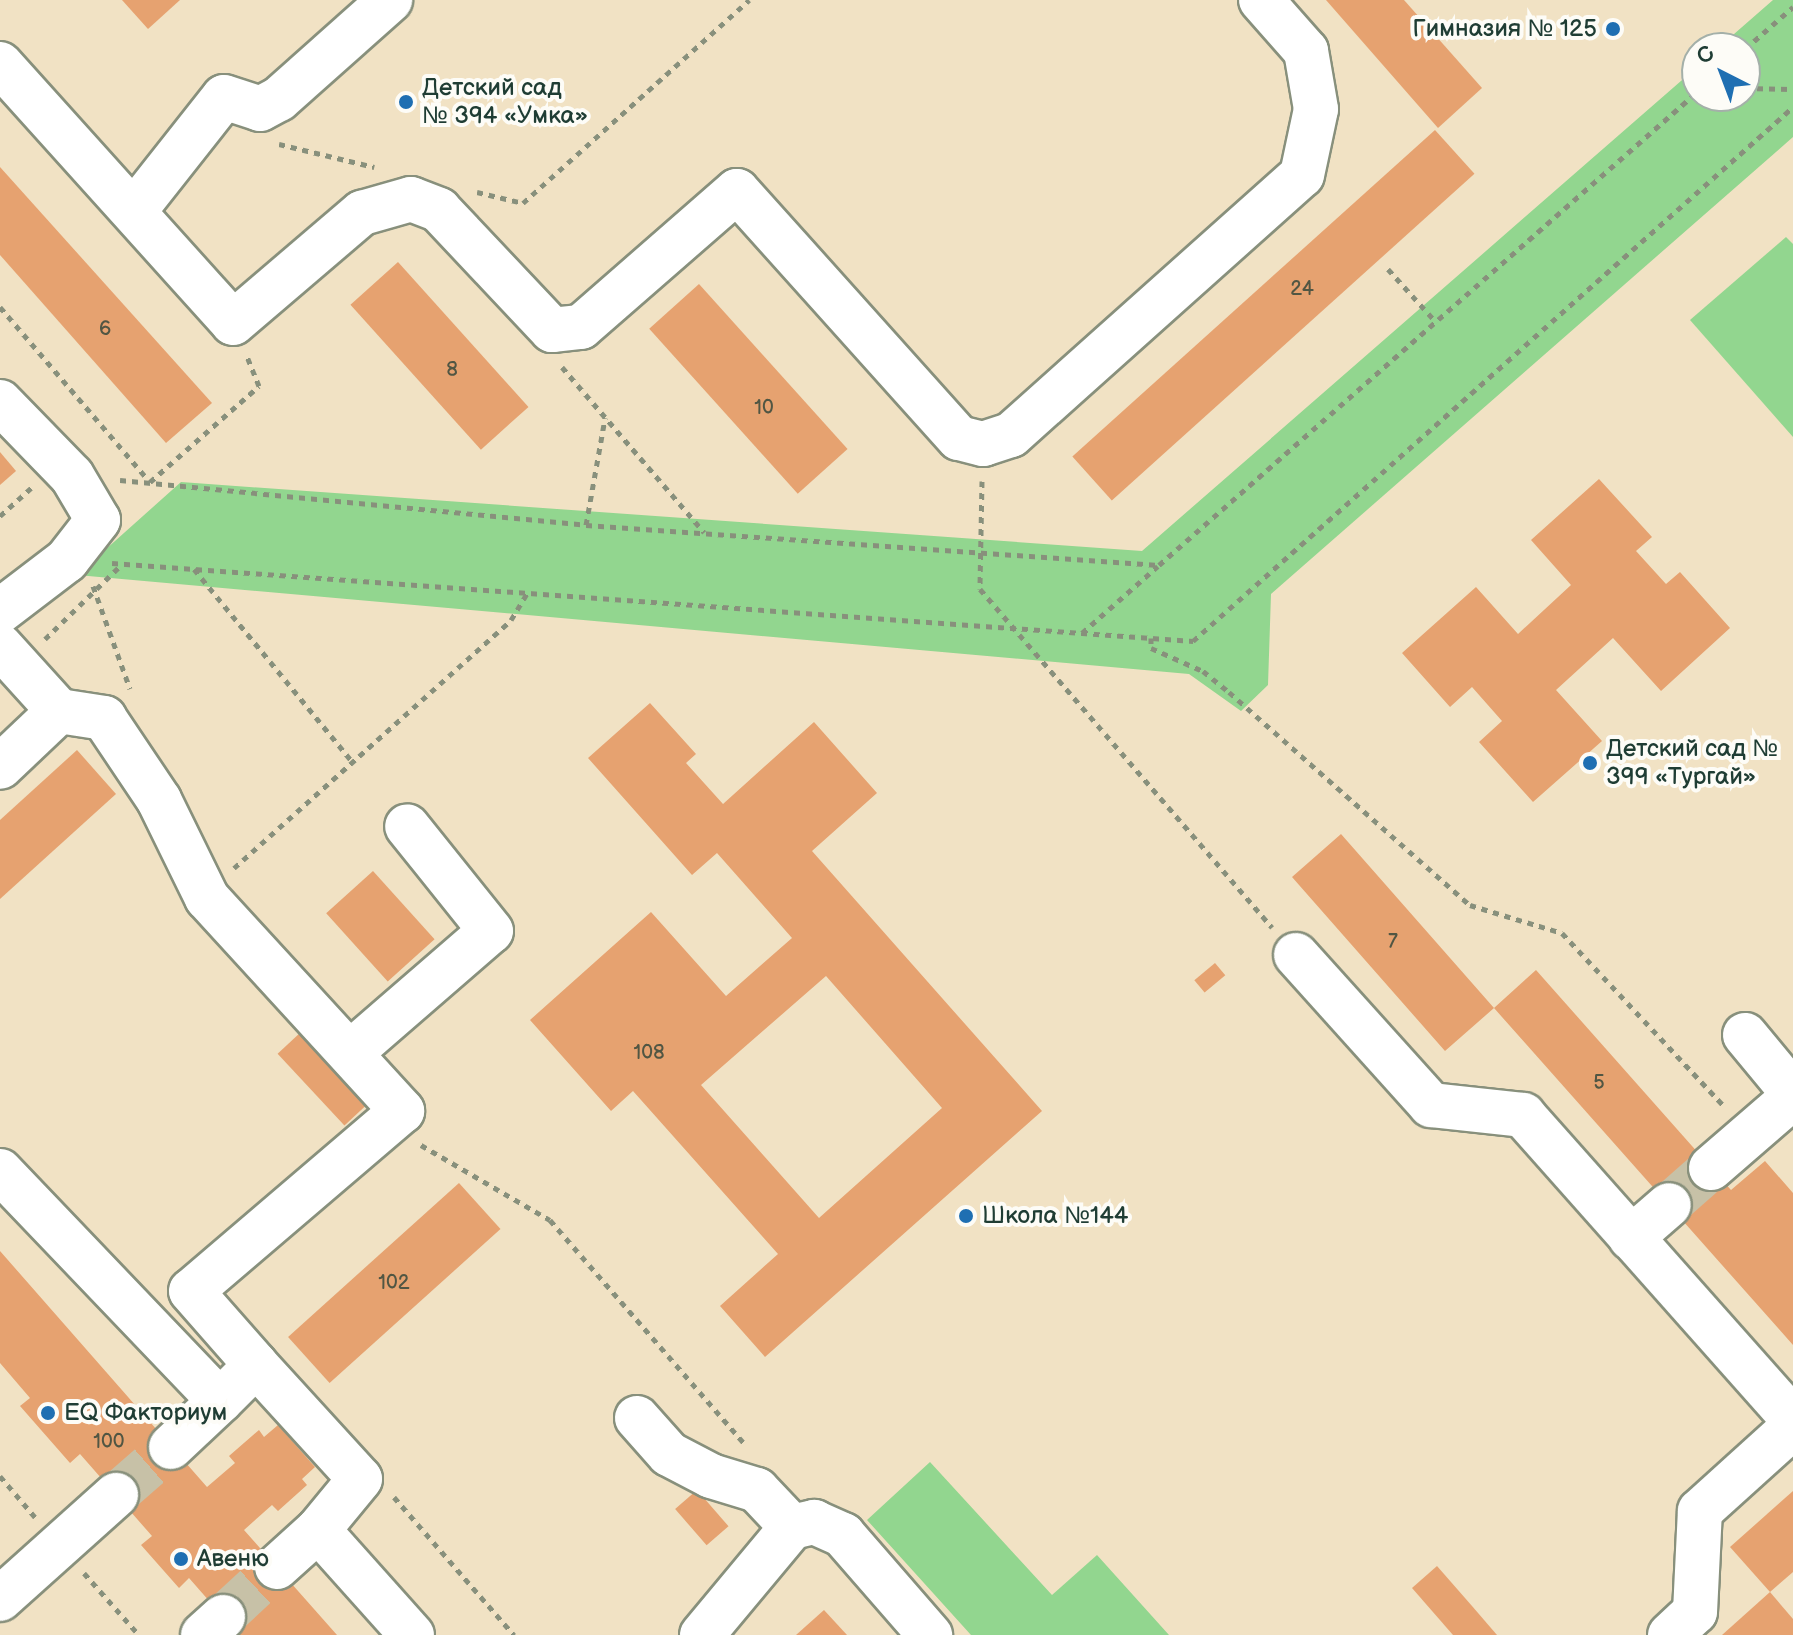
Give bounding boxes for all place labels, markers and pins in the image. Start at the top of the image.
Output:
place label: Гимназия № 125 [1413,15,1597,43]
marker: Гимназия № 125 [1604,20,1622,38]
place label: Детский сад № 394 «Умка» [422,74,588,130]
marker: Детский сад № 394 «Умка» [397,93,415,111]
place label: Детский сад № 399 «Тургай» [1606,735,1778,791]
marker: Детский сад № 399 «Тургай» [1581,754,1599,772]
place label: Школа №144 [982,1202,1128,1230]
marker: Школа №144 [957,1207,975,1225]
place label: EQ Факториум [64,1399,227,1427]
marker: EQ Факториум [39,1404,57,1422]
place label: Авеню [197,1545,269,1573]
marker: Авеню [172,1550,190,1568]

